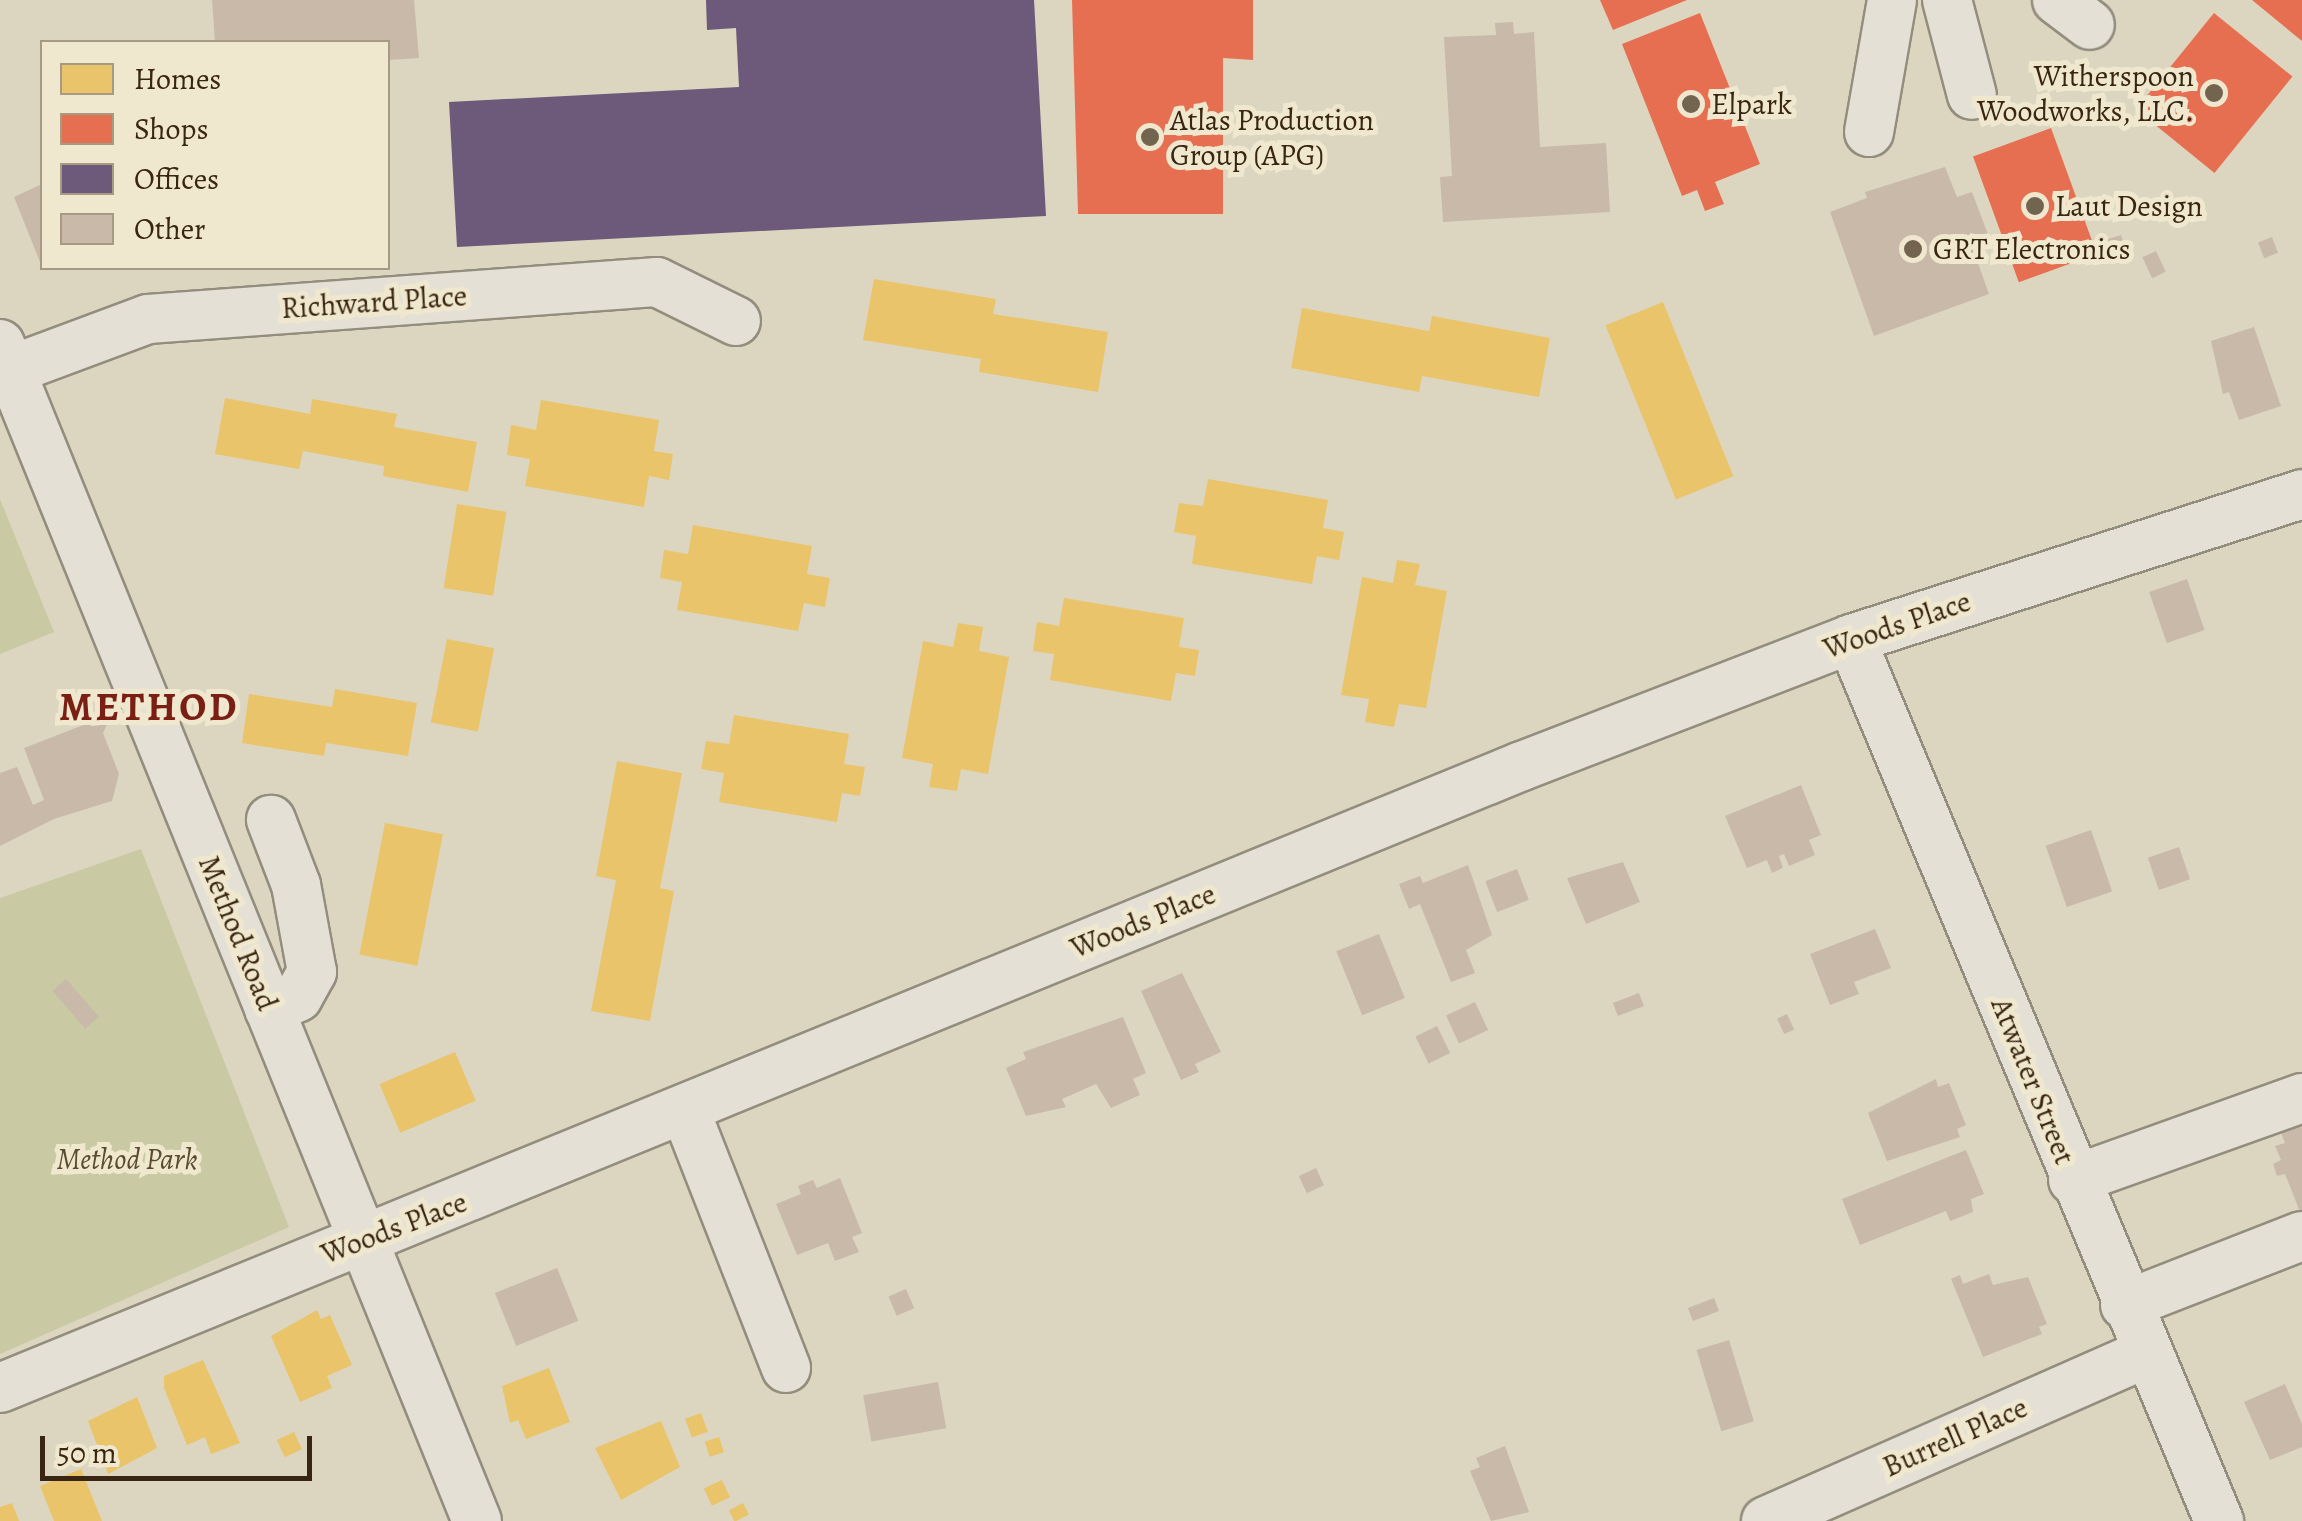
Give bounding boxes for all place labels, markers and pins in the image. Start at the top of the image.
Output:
place label: Witherspoon Woodworks, LLC. [1976,58,2194,128]
marker: Witherspoon Woodworks, LLC. [2203,82,2225,104]
place label: Elpark [1711,86,1792,122]
marker: Elpark [1680,93,1702,115]
place label: Atlas Production Group (APG) [1170,102,1374,172]
marker: Atlas Production Group (APG) [1139,126,1161,148]
place label: Laut Design [2055,188,2203,224]
marker: Laut Design [2024,195,2046,217]
place label: GRT Electronics [1933,231,2131,267]
marker: GRT Electronics [1902,238,1924,260]

